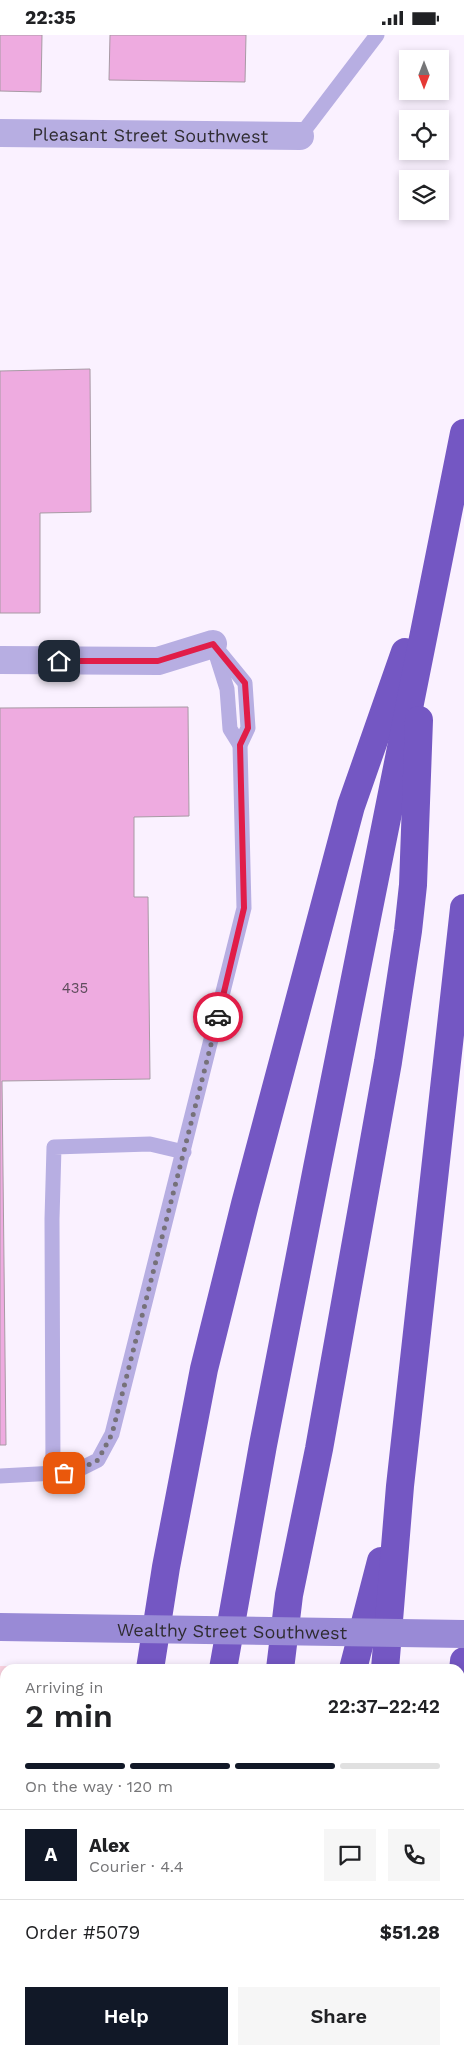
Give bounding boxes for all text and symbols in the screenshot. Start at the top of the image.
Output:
text: 22:35 [25,6,76,29]
north arrow [399,50,449,100]
map controls [399,50,449,220]
button: locate [399,110,449,160]
street label: Pleasant Street Southwest [32,123,269,146]
button: layers [399,170,449,220]
pin [38,640,80,682]
icon: home [45,647,73,675]
house number: 435 [62,979,88,997]
courier [193,992,243,1042]
icon: car [204,1003,232,1031]
pin [43,1452,85,1494]
icon: bag [50,1459,78,1487]
street label: Wealthy Street Southwest [117,1618,348,1643]
text: Arriving in [25,1678,103,1697]
text: 22:37–22:42 [328,1695,440,1718]
text: 2 min [25,1697,113,1735]
text: On the way · 120 m [25,1777,173,1796]
button: chat [324,1829,376,1881]
button: phone [388,1829,440,1881]
text: Alex [89,1834,130,1857]
text: A [45,1843,57,1866]
text: Courier · 4.4 [89,1857,184,1876]
text: Order #5079 [25,1921,140,1944]
text: $51.28 [380,1921,440,1944]
button: Help [25,1987,228,2045]
button: Share [238,1987,440,2045]

